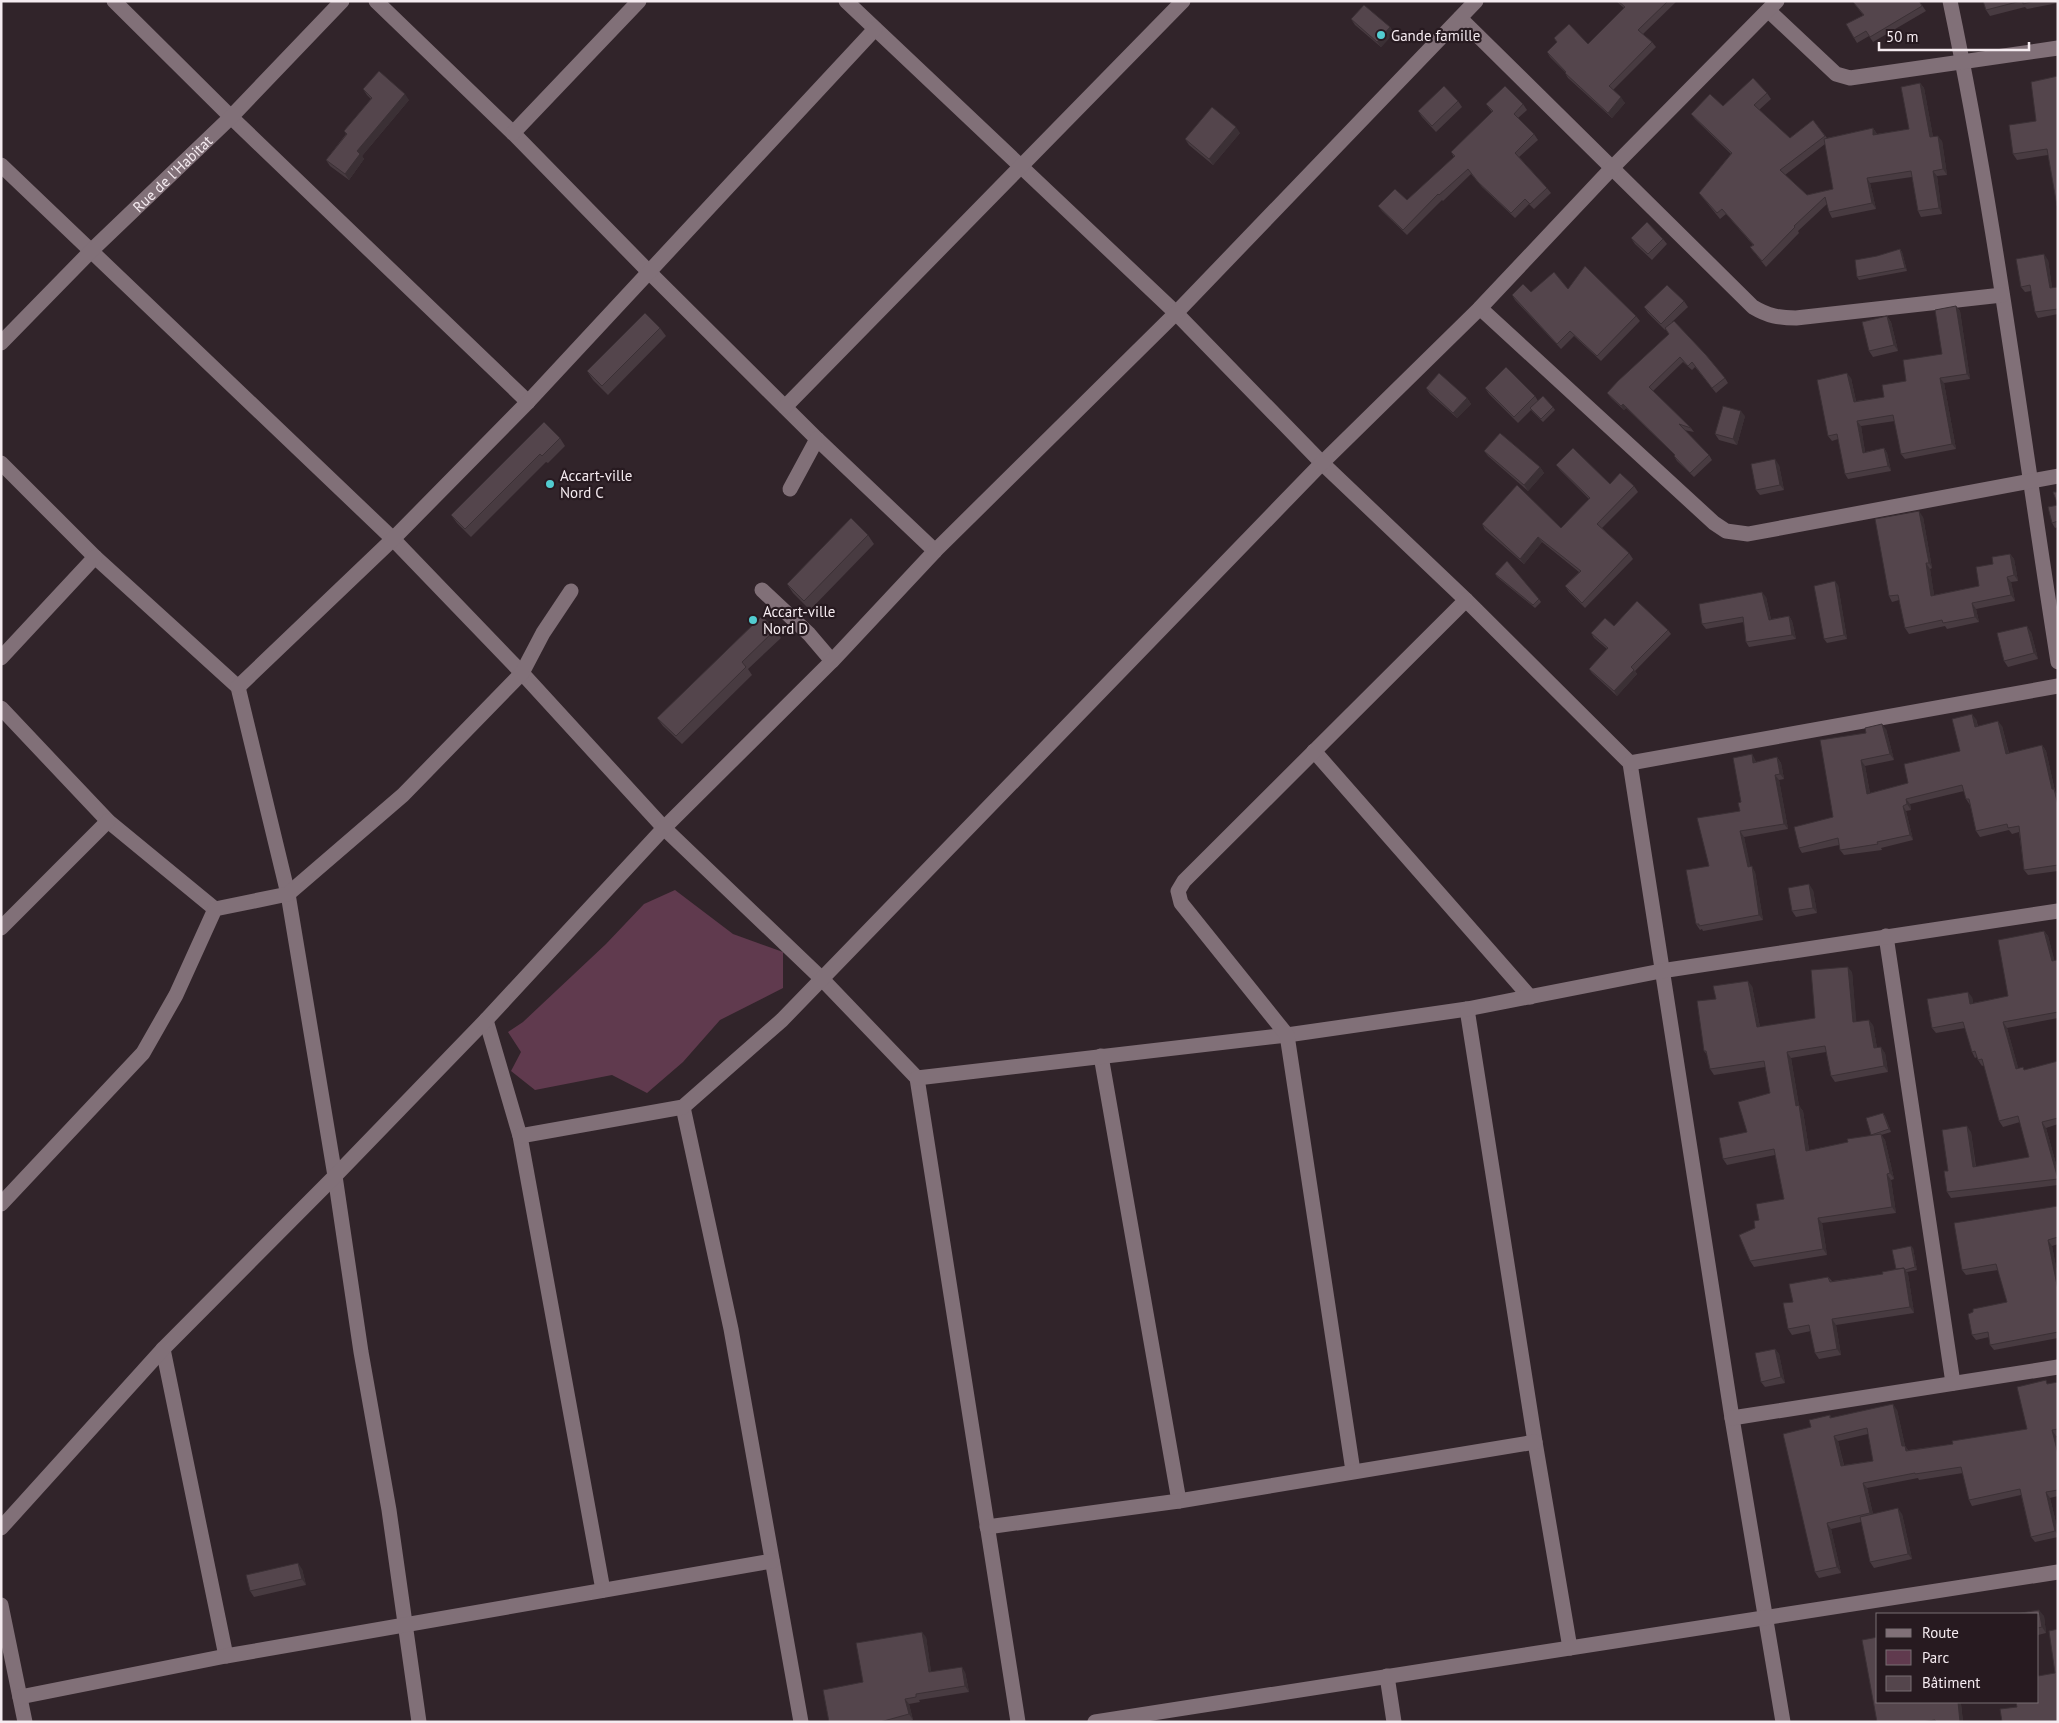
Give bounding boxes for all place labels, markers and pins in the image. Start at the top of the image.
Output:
place label: Gande famille [1391,26,1480,45]
marker: Gande famille [1375,29,1387,41]
place label: Accart-ville Nord C [560,466,632,502]
marker: Accart-ville Nord C [544,478,556,490]
place label: Accart-ville Nord D [763,602,835,638]
marker: Accart-ville Nord D [747,614,759,626]

